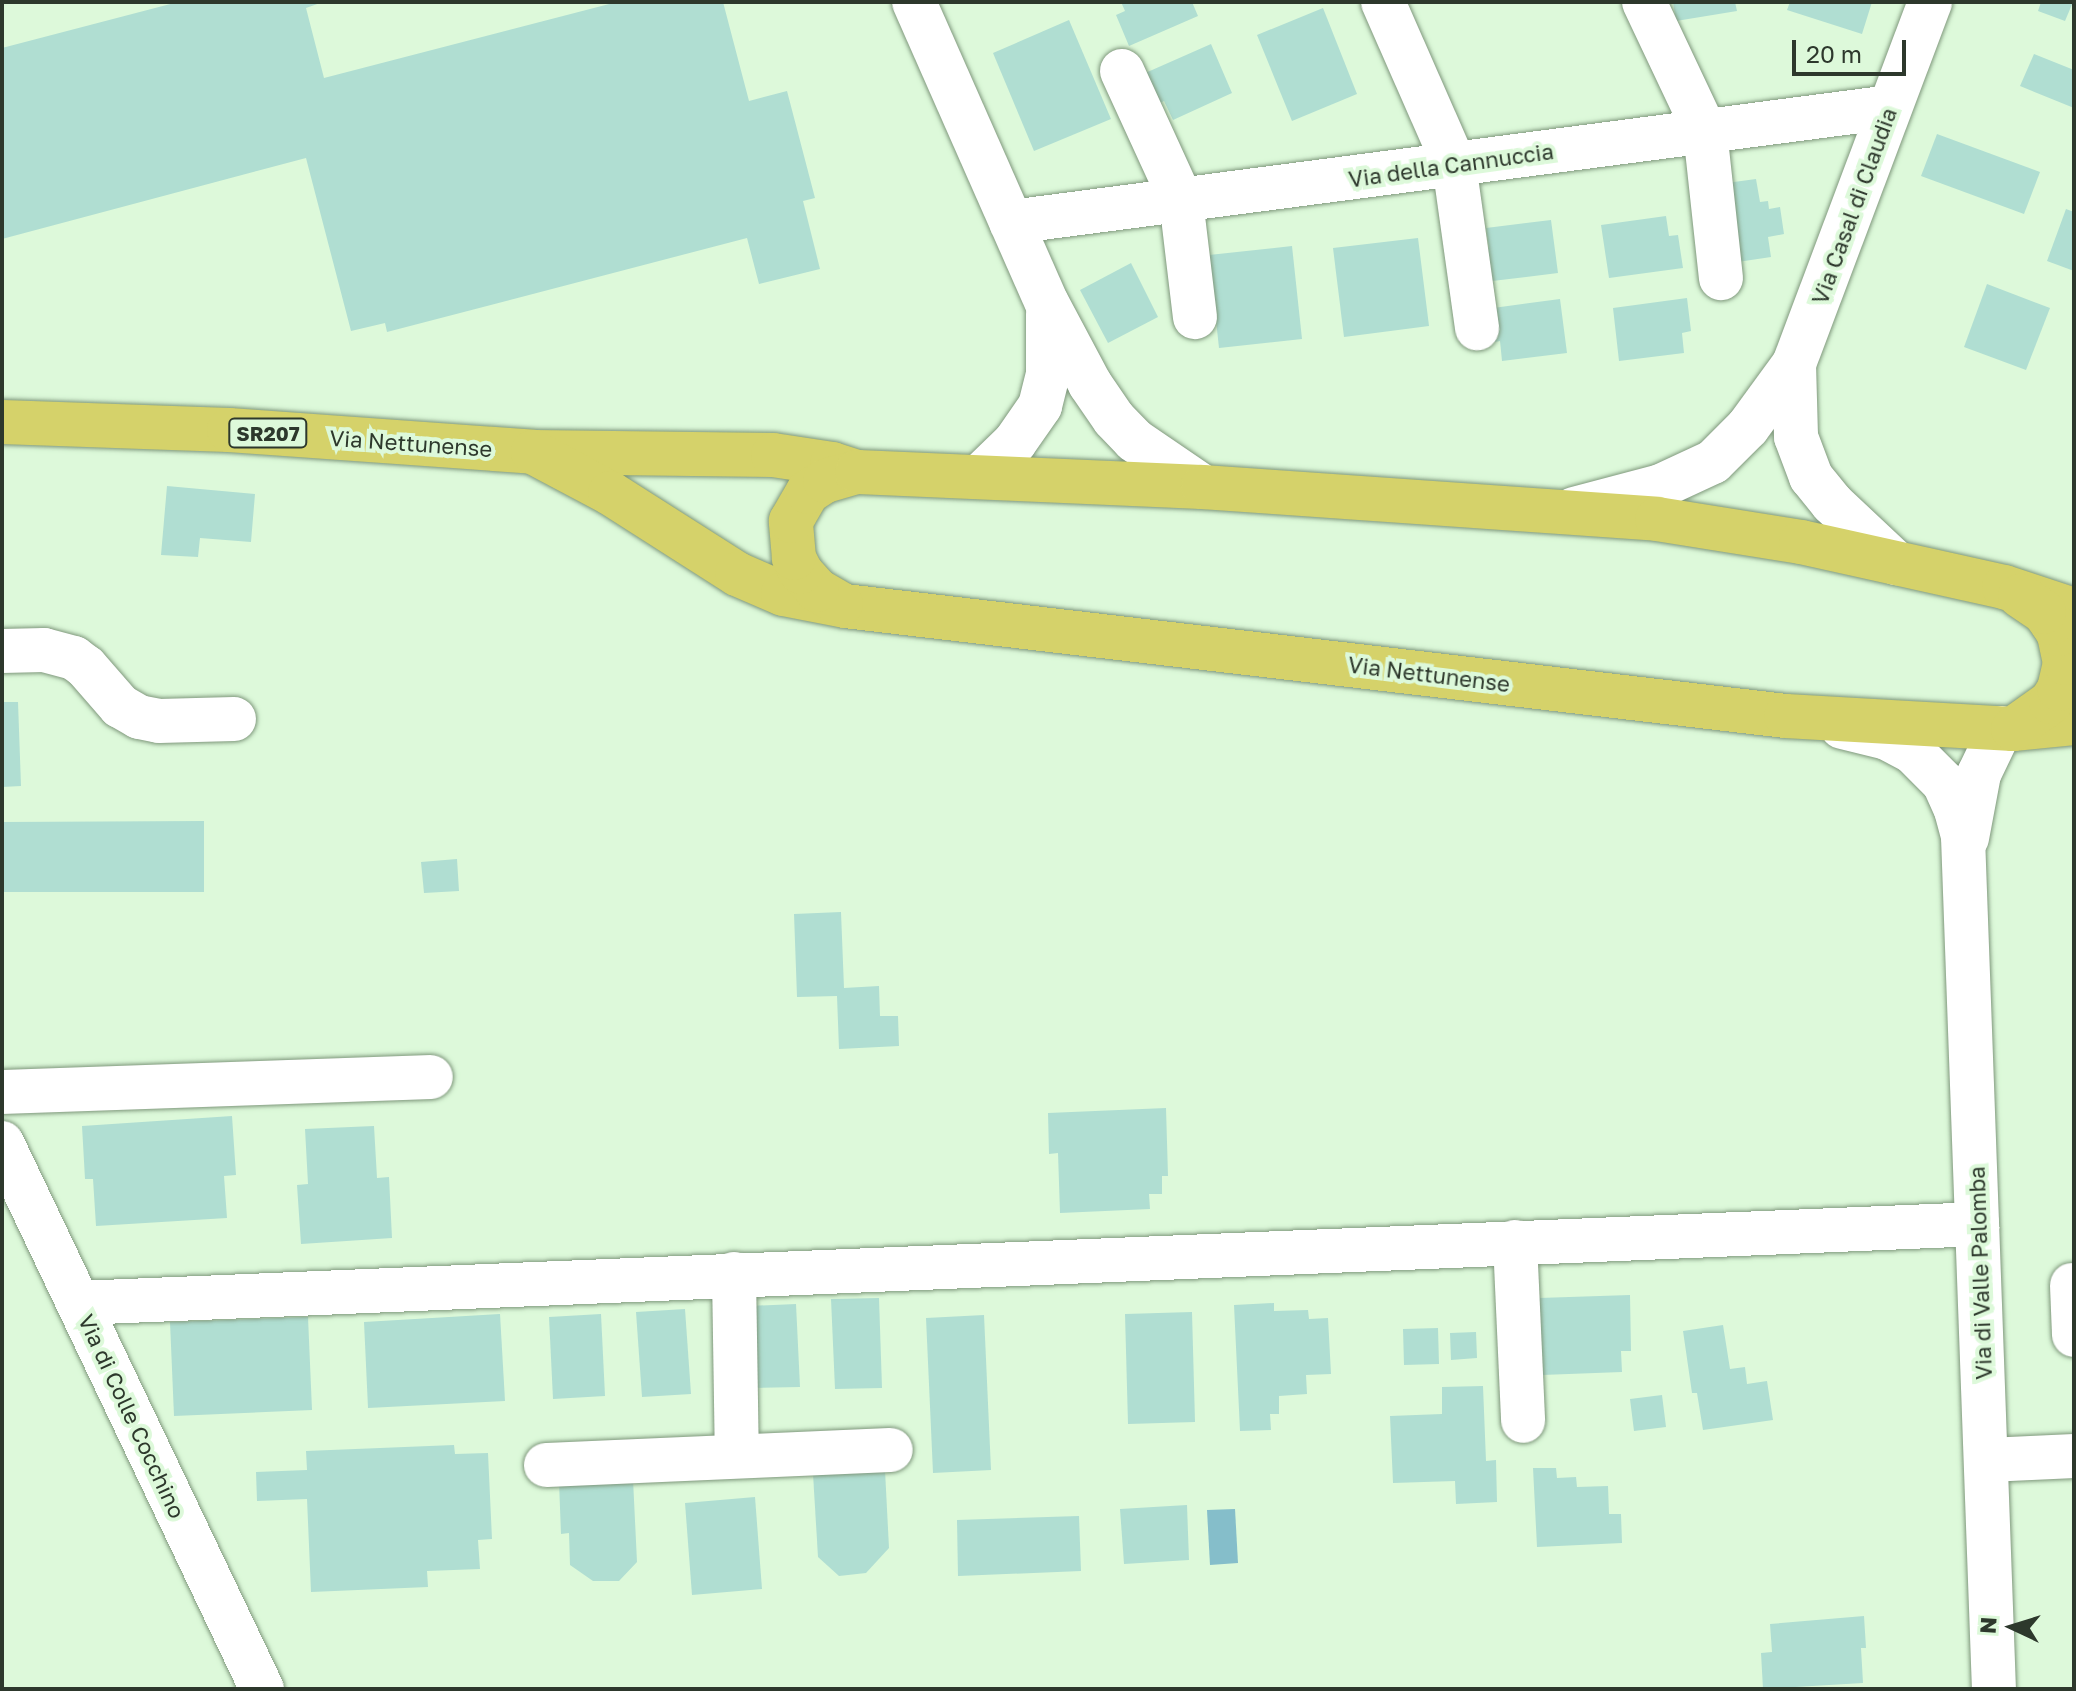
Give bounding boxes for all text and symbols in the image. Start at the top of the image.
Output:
scale bar [1796,24,1910,74]
text: 20 m [1806,39,1862,68]
street label: Via Casal di Claudia [1806,104,1902,308]
street label: Via della Cannuccia [1347,138,1555,192]
road number: SR207 [228,417,308,449]
street label: Via Nettunense [329,424,493,462]
street label: Via Nettunense [1347,651,1511,697]
street label: Via di Valle Palomba [1963,1166,1997,1380]
street label: Via di Colle Cocchino [73,1310,191,1522]
north arrow [1972,1587,2052,1667]
text: N [1974,1616,2002,1635]

